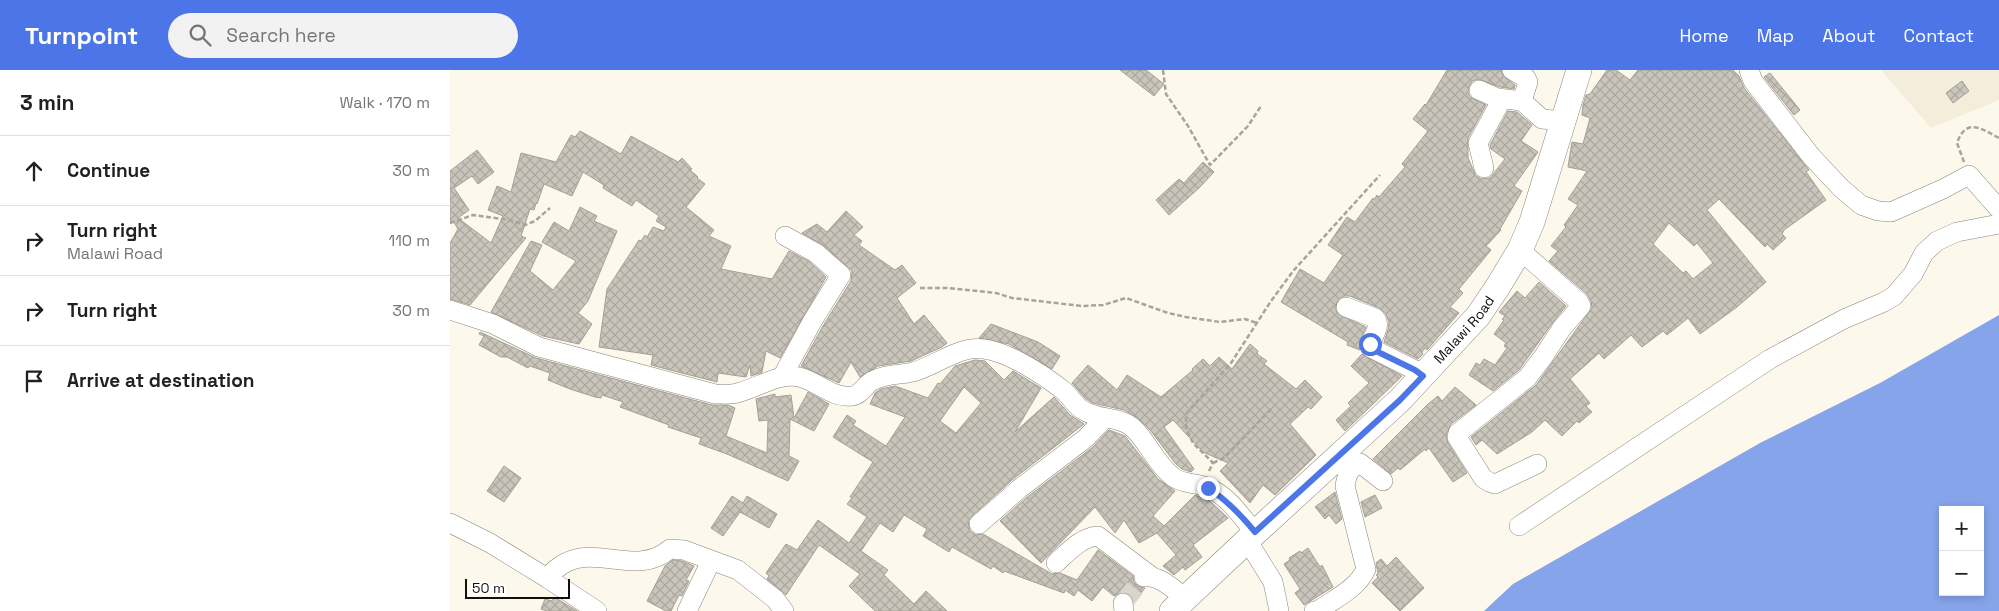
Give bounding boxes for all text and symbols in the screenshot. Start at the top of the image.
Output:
search box [168,13,518,58]
text: Turnpoint [25,20,138,51]
icon: search [186,21,214,49]
text: Search here [226,23,336,48]
text: Home [1680,24,1729,47]
text: Map [1757,24,1794,47]
text: About [1822,24,1876,47]
text: Contact [1904,24,1974,47]
text: 3 min [20,89,75,116]
text: Walk · 170 m [340,92,430,113]
icon: ahead [20,157,48,185]
text: Continue [67,158,150,183]
text: 30 m [392,160,430,181]
text: Turn right [67,218,157,243]
icon: right [20,227,48,255]
text: 110 m [388,230,430,251]
text: Malawi Road [67,243,163,264]
street label: Malawi Road [1430,292,1498,367]
icon: right [20,297,48,325]
text: Turn right [67,298,157,323]
text: 30 m [392,300,430,321]
route start [1359,333,1382,356]
icon: arrive [20,367,48,395]
text: Arrive at destination [67,368,255,393]
route end [1197,477,1220,500]
map controls [1939,506,1984,596]
button: + [1939,506,1984,551]
button: − [1939,551,1984,596]
scale bar [465,576,570,599]
text: 50 m [472,579,505,597]

